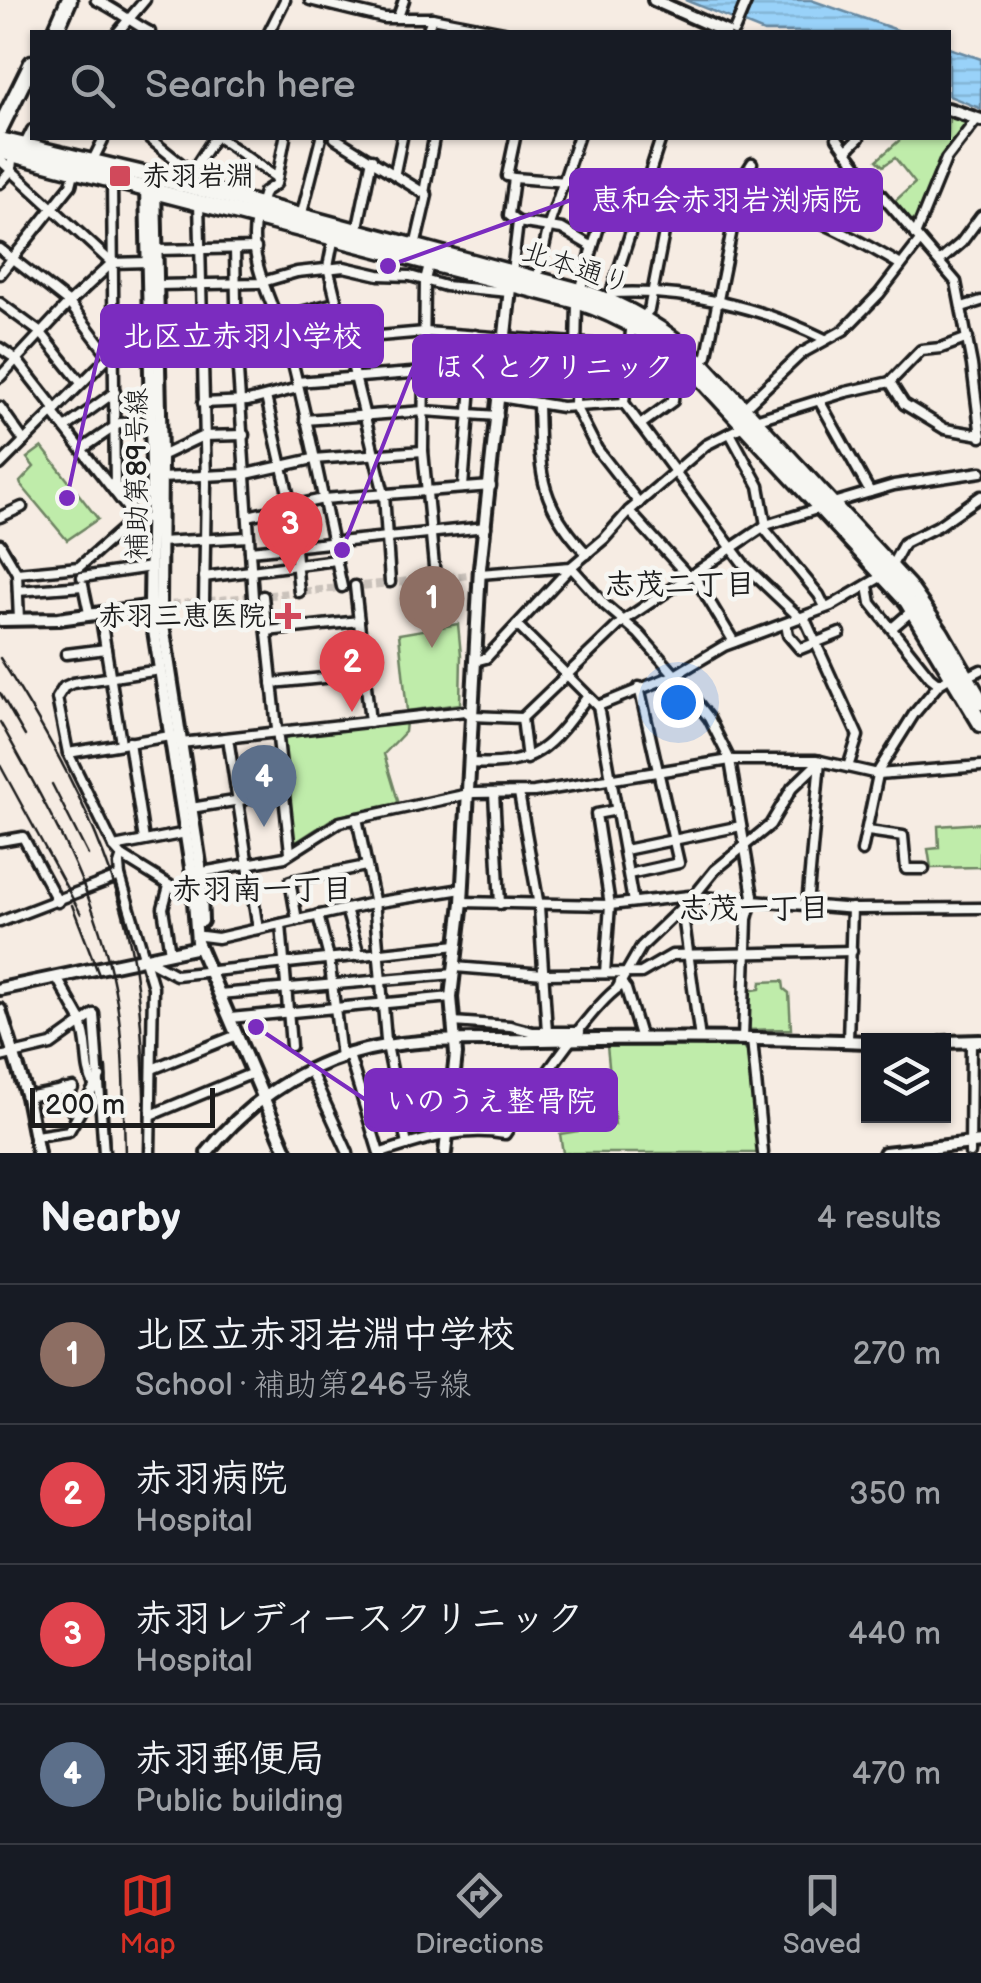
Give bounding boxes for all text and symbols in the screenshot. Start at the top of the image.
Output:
search box [30,30,951,140]
icon: search [65,58,120,113]
text: Search here [145,63,356,108]
place label: 赤羽岩淵 [142,160,254,193]
marker: 赤羽岩淵 [107,163,133,189]
callout: 恵和会赤羽岩渕病院 [571,170,881,230]
text: 恵和会赤羽岩渕病院 [591,183,861,219]
street label: 北本通り [518,235,634,301]
callout: 北区立赤羽小学校 [102,306,382,366]
text: 北区立赤羽小学校 [122,319,362,355]
callout: ほくとクリニック [414,336,694,396]
text: ほくとクリニック [434,350,674,386]
street label: 補助第89号線 [121,388,154,560]
pin: 3 [258,492,322,574]
pin: 1 [400,566,464,648]
district label: 志茂二丁目 [605,567,755,603]
place label: 赤羽三恵医院 [98,600,266,633]
marker: 赤羽三恵医院 [275,603,301,629]
pin: 2 [320,630,384,712]
your location [653,677,704,728]
pin: 4 [232,744,296,827]
district label: 赤羽南一丁目 [172,872,352,908]
district label: 志茂一丁目 [679,891,829,927]
map controls [861,1033,951,1123]
button: layers [861,1033,951,1123]
callout: いのうえ整骨院 [366,1070,616,1130]
scale bar [30,1083,215,1128]
text: いのうえ整骨院 [386,1084,596,1120]
text: 200 m [45,1089,125,1122]
text: Nearby [40,1193,180,1244]
text: 4 results [817,1199,941,1238]
text: 北区立赤羽岩淵中学校 [135,1313,515,1358]
text: 1 [66,1335,79,1374]
text: 270 m [852,1335,941,1374]
text: School · 補助第246号線 [135,1366,471,1405]
text: 赤羽病院 [135,1457,287,1502]
text: 2 [63,1475,82,1514]
text: 350 m [849,1475,941,1514]
text: Hospital [135,1502,253,1541]
text: 赤羽レディースクリニック [135,1597,584,1642]
text: 3 [63,1615,82,1654]
text: 440 m [848,1615,941,1654]
text: Hospital [135,1642,253,1681]
text: 赤羽郵便局 [135,1737,325,1782]
text: 4 [63,1755,82,1794]
text: 470 m [852,1755,941,1794]
text: Public building [135,1782,344,1821]
tab: Map [120,1868,176,1961]
tab: Directions [415,1868,544,1961]
tab: Saved [783,1868,861,1961]

